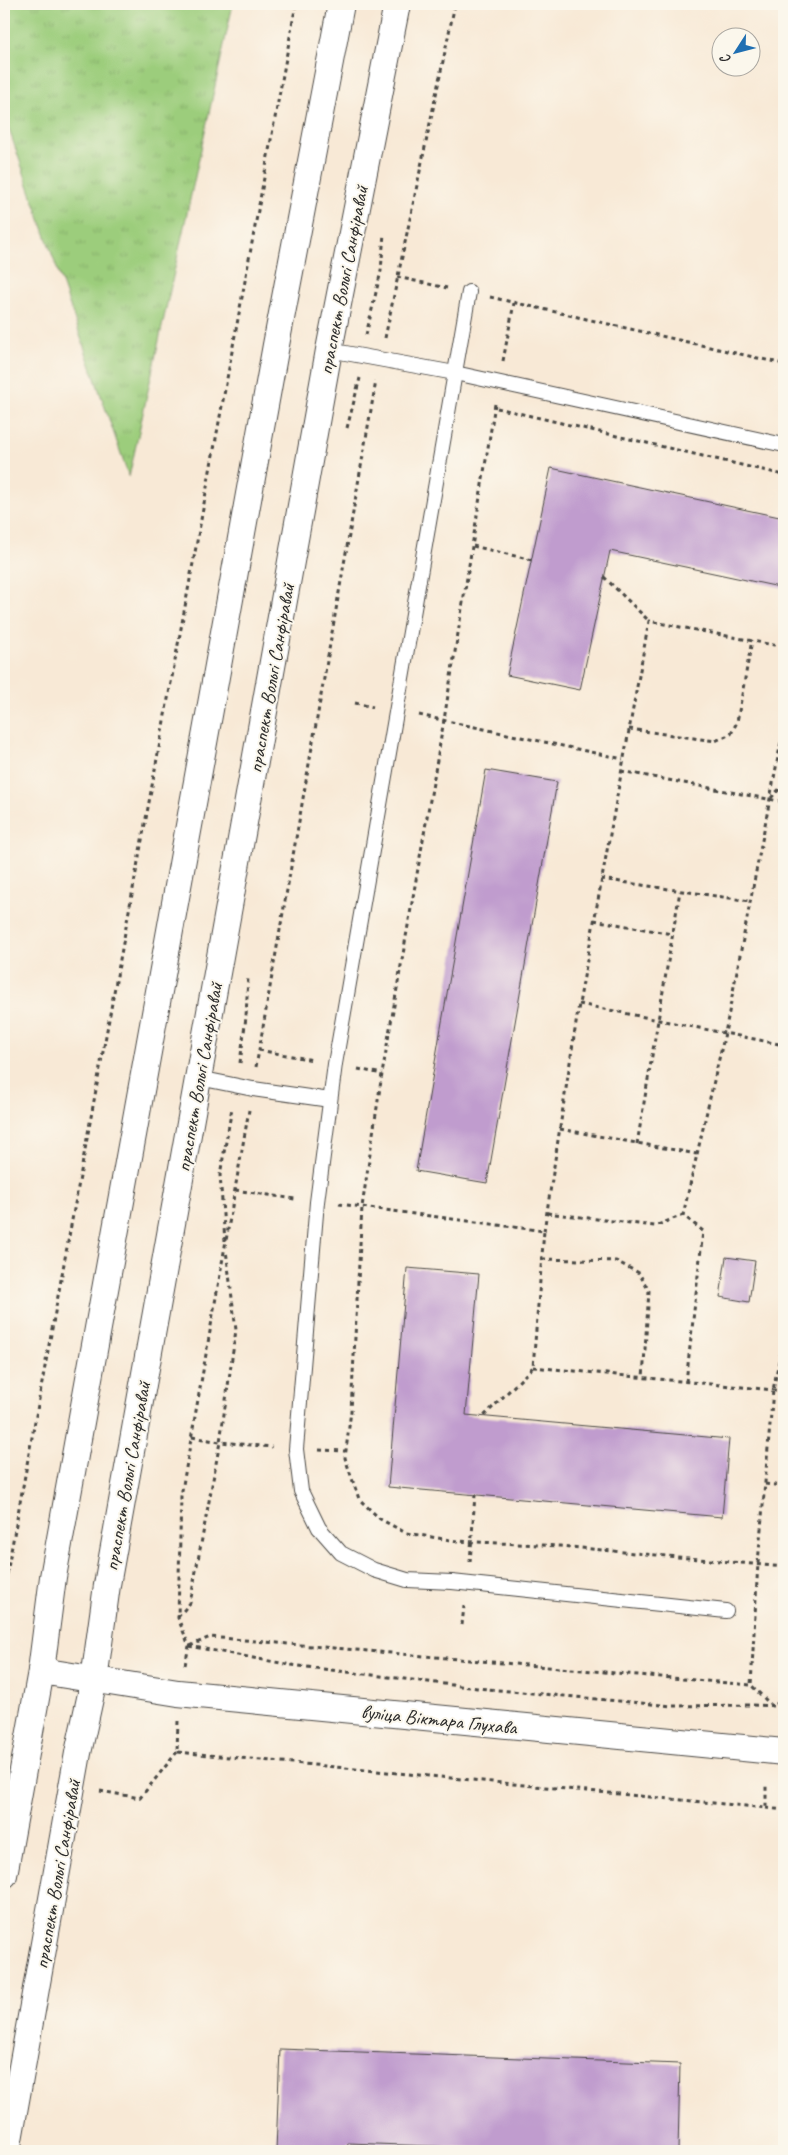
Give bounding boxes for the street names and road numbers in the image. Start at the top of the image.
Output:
street label: праспект Вольгі Санфіравай [313,182,374,377]
street label: праспект Вольгі Санфіравай [243,580,301,775]
street label: праспект Вольгі Санфіравай [171,979,229,1174]
street label: праспект Вольгі Санфіравай [99,1378,157,1573]
street label: вуліца Віктара Глухава [360,1699,520,1740]
street label: праспект Вольгі Санфіравай [29,1776,87,1971]

